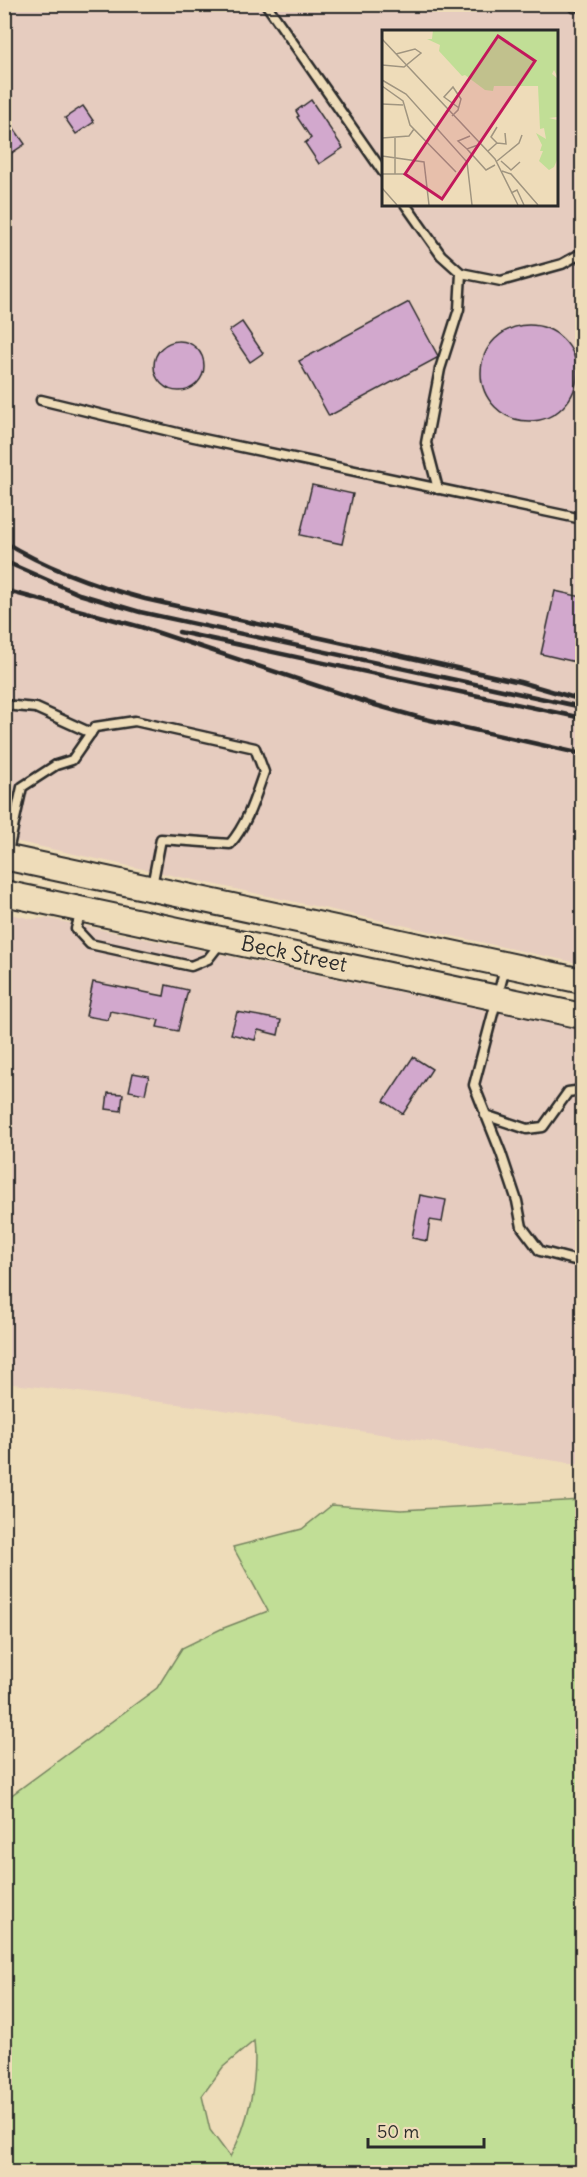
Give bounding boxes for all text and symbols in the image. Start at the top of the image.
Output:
inset map [382,30,557,206]
street label: Beck Street [239,929,350,978]
scale bar [368,2111,484,2149]
text: 50 m [377,2120,419,2143]

